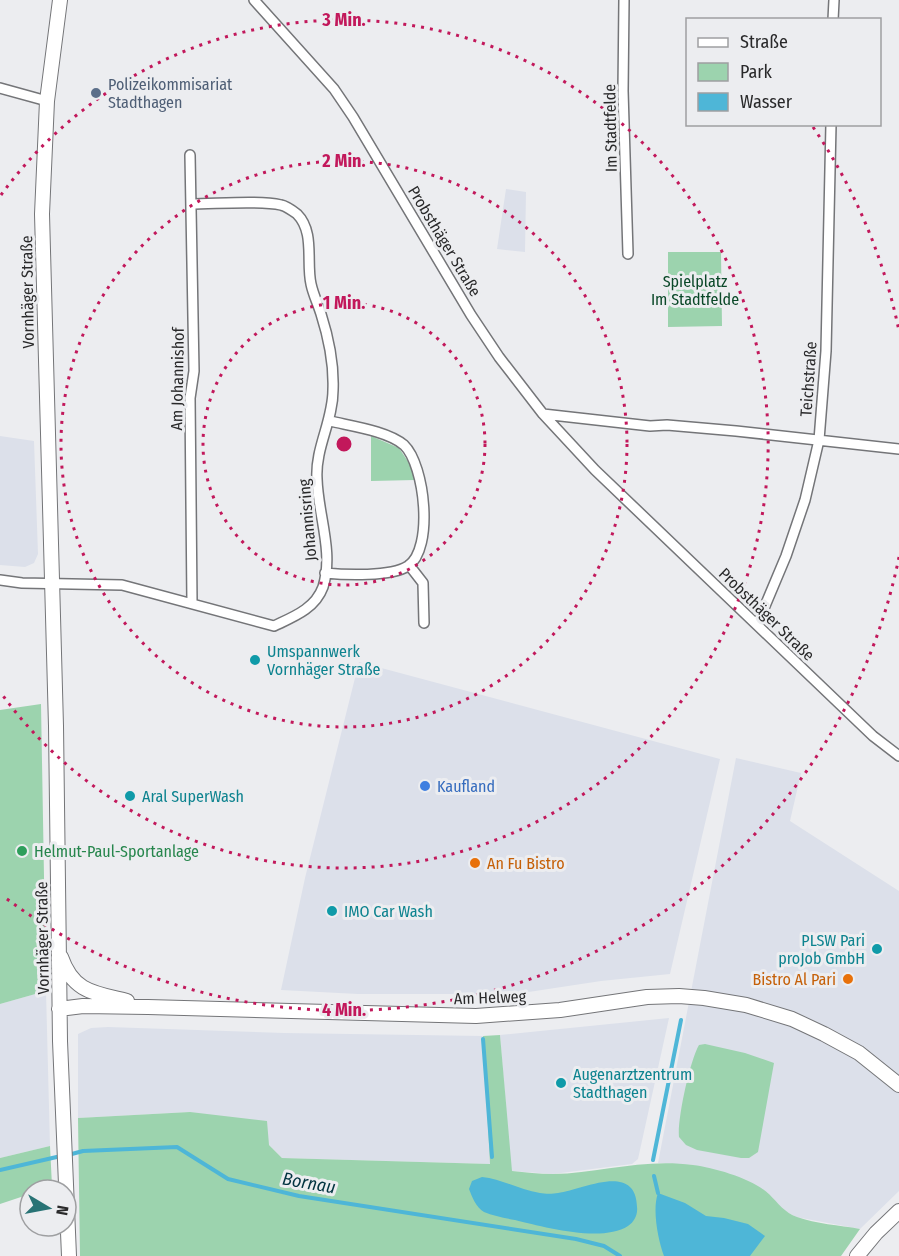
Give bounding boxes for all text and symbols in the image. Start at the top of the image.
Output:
text: 3 Min. [321,9,366,31]
legend [686,18,881,126]
text: Straße [740,31,788,53]
text: Park [740,61,773,83]
place label: Polizeikommisariat Stadthagen [108,75,233,112]
street label: Im Stadtfelde [600,84,621,172]
marker: Polizeikommisariat Stadthagen [89,86,103,100]
text: Wasser [740,91,793,113]
text: 2 Min. [321,150,366,172]
street label: Probsthäger Straße [404,183,485,300]
street label: Vornhäger Straße [17,235,38,349]
park label: Spielplatz Im Stadtfelde [651,272,739,309]
text: 1 Min. [323,292,365,314]
street label: Am Johannishof [167,326,188,431]
street label: Teichstraße [796,341,821,417]
centre of rings [334,434,354,454]
street label: Johannisring [294,478,321,562]
street label: Probsthäger Straße [715,564,818,665]
place label: Umspannwerk Vornhäger Straße [267,642,380,679]
marker: Umspannwerk Vornhäger Straße [248,653,262,667]
place label: Kaufland [437,777,495,796]
marker: Kaufland [418,779,432,793]
place label: Aral SuperWash [142,787,244,806]
marker: Aral SuperWash [123,789,137,803]
place label: Helmut-Paul-Sportanlage [34,842,199,861]
marker: Helmut-Paul-Sportanlage [15,844,29,858]
place label: An Fu Bistro [487,854,565,873]
marker: An Fu Bistro [468,856,482,870]
street label: Vornhäger Straße [32,881,53,995]
place label: IMO Car Wash [344,902,433,921]
marker: IMO Car Wash [325,904,339,918]
place label: PLSW Pari proJob GmbH [778,931,865,968]
marker: PLSW Pari proJob GmbH [870,942,884,956]
place label: Bistro Al Pari [752,970,836,989]
marker: Bistro Al Pari [841,972,855,986]
street label: Am Helweg [454,987,527,1008]
text: 4 Min. [322,999,366,1021]
place label: Augenarztzentrum Stadthagen [573,1065,692,1102]
marker: Augenarztzentrum Stadthagen [554,1076,568,1090]
water label: Bornau [281,1168,337,1198]
north arrow [18,1178,78,1238]
text: N [52,1204,72,1217]

